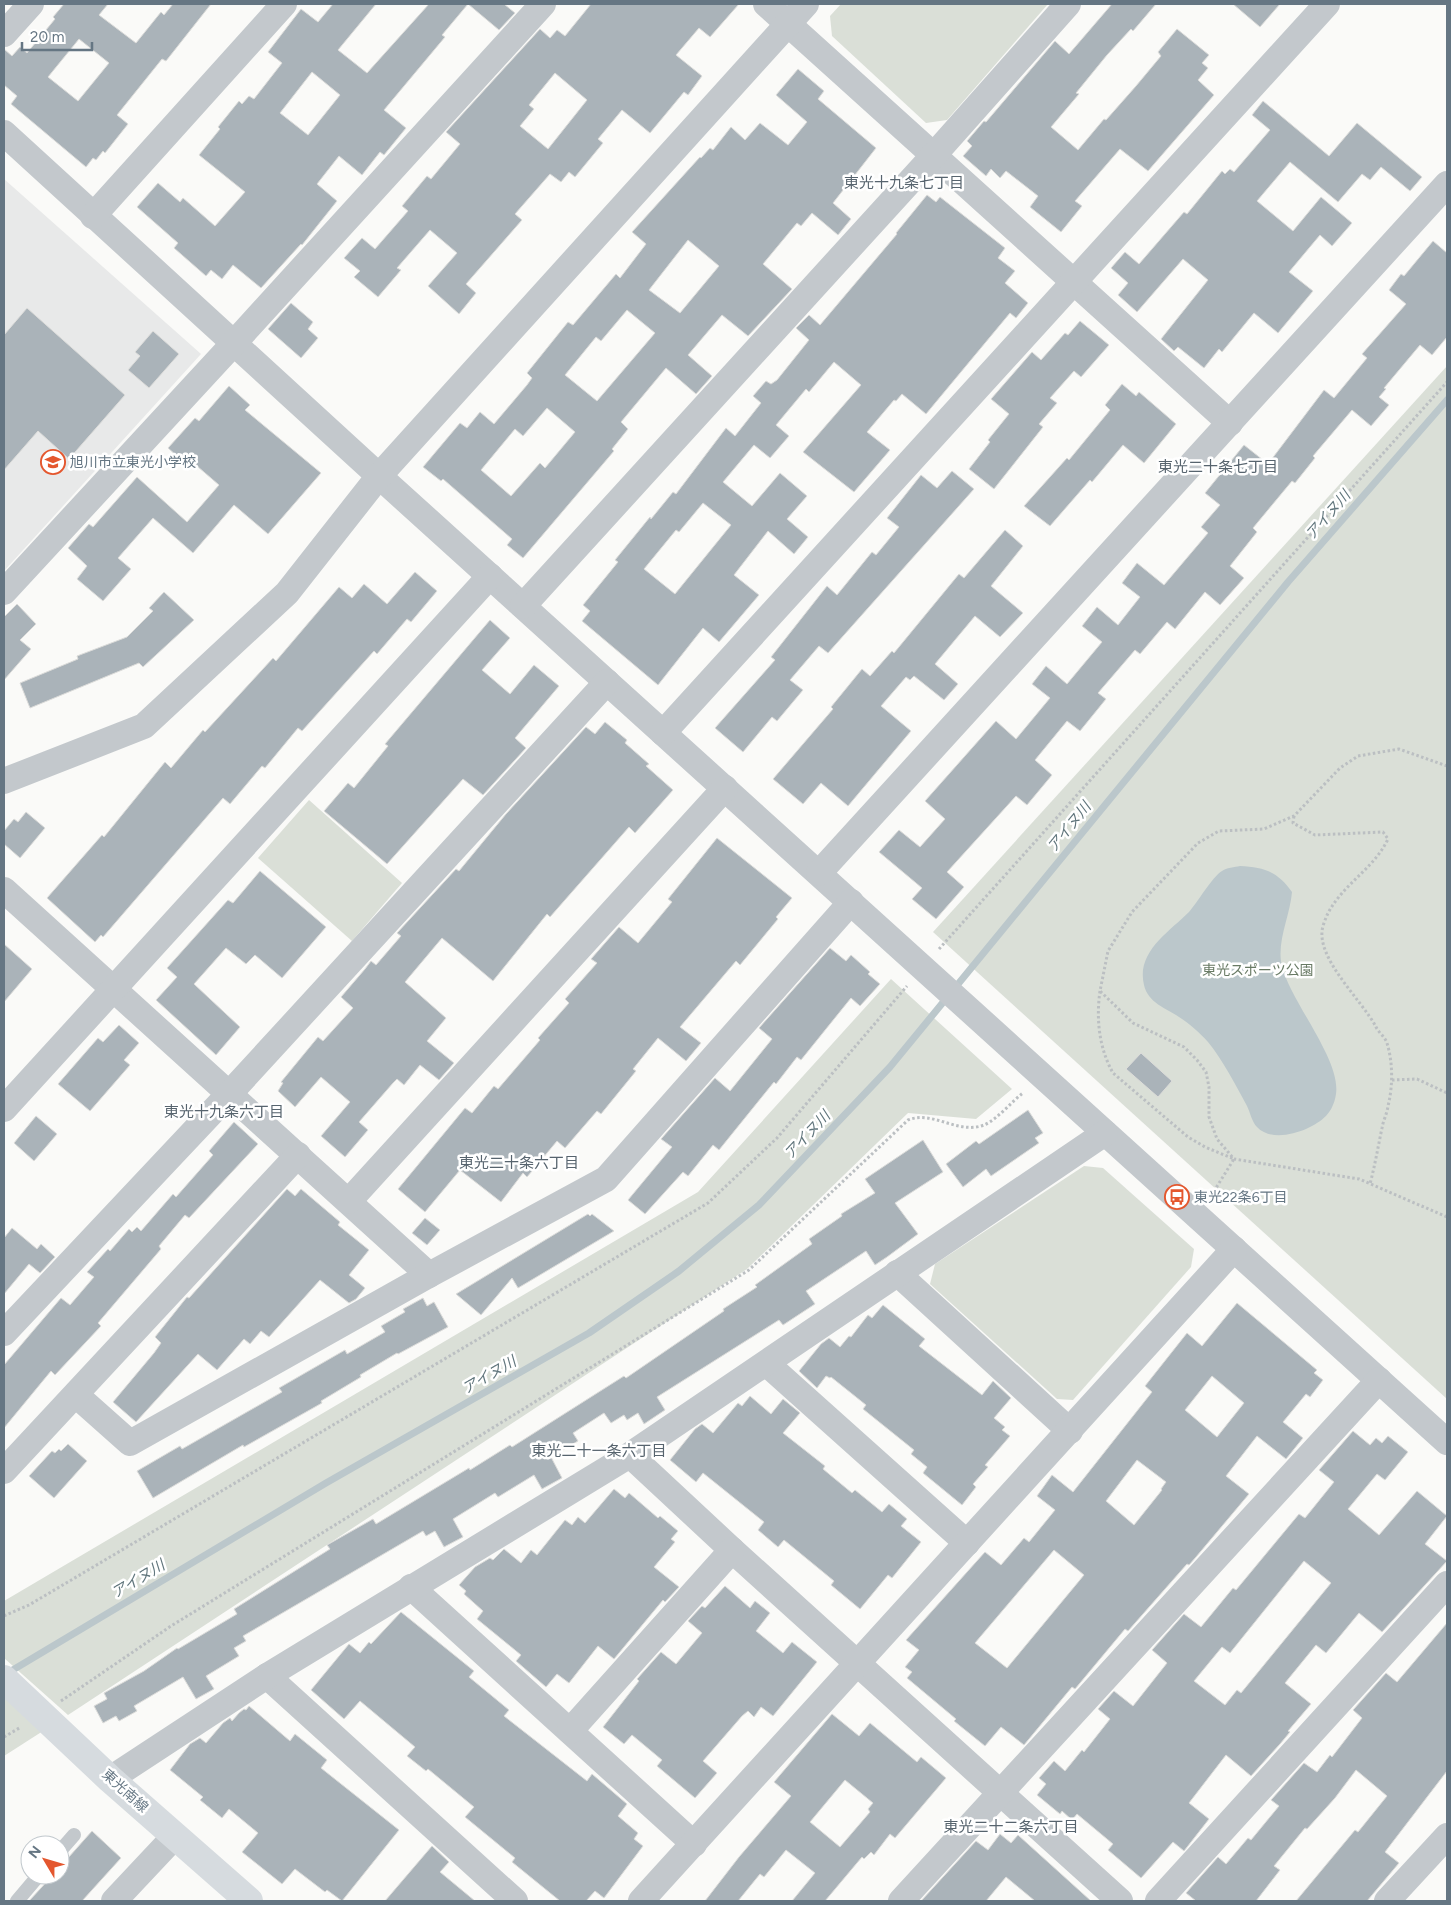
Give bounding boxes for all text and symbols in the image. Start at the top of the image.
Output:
scale bar [22,20,92,52]
text: 20 m [30,28,64,46]
district label: 東光十九条七丁目 [844,174,964,192]
school or university icon: 旭川市立東光小学校 [40,449,66,475]
place label: 旭川市立東光小学校 [70,454,196,471]
district label: 東光二十条七丁目 [1158,458,1278,476]
water label: アイヌ川 [1302,485,1356,543]
water label: アイヌ川 [1043,797,1096,856]
park label: 東光スポーツ公園 [1202,962,1314,979]
district label: 東光十九条六丁目 [164,1103,284,1121]
water label: アイヌ川 [780,1106,835,1163]
district label: 東光二十条六丁目 [459,1154,579,1172]
bus stop icon: 東光22条6丁目 [1164,1184,1190,1210]
place label: 東光22条6丁目 [1194,1189,1288,1206]
water label: アイヌ川 [459,1351,521,1398]
district label: 東光二十一条六丁目 [531,1442,667,1460]
water label: アイヌ川 [108,1555,170,1602]
street label: 東光南線 [99,1766,151,1816]
district label: 東光二十二条六丁目 [943,1818,1079,1836]
north arrow [20,1835,70,1885]
text: N [25,1843,45,1862]

